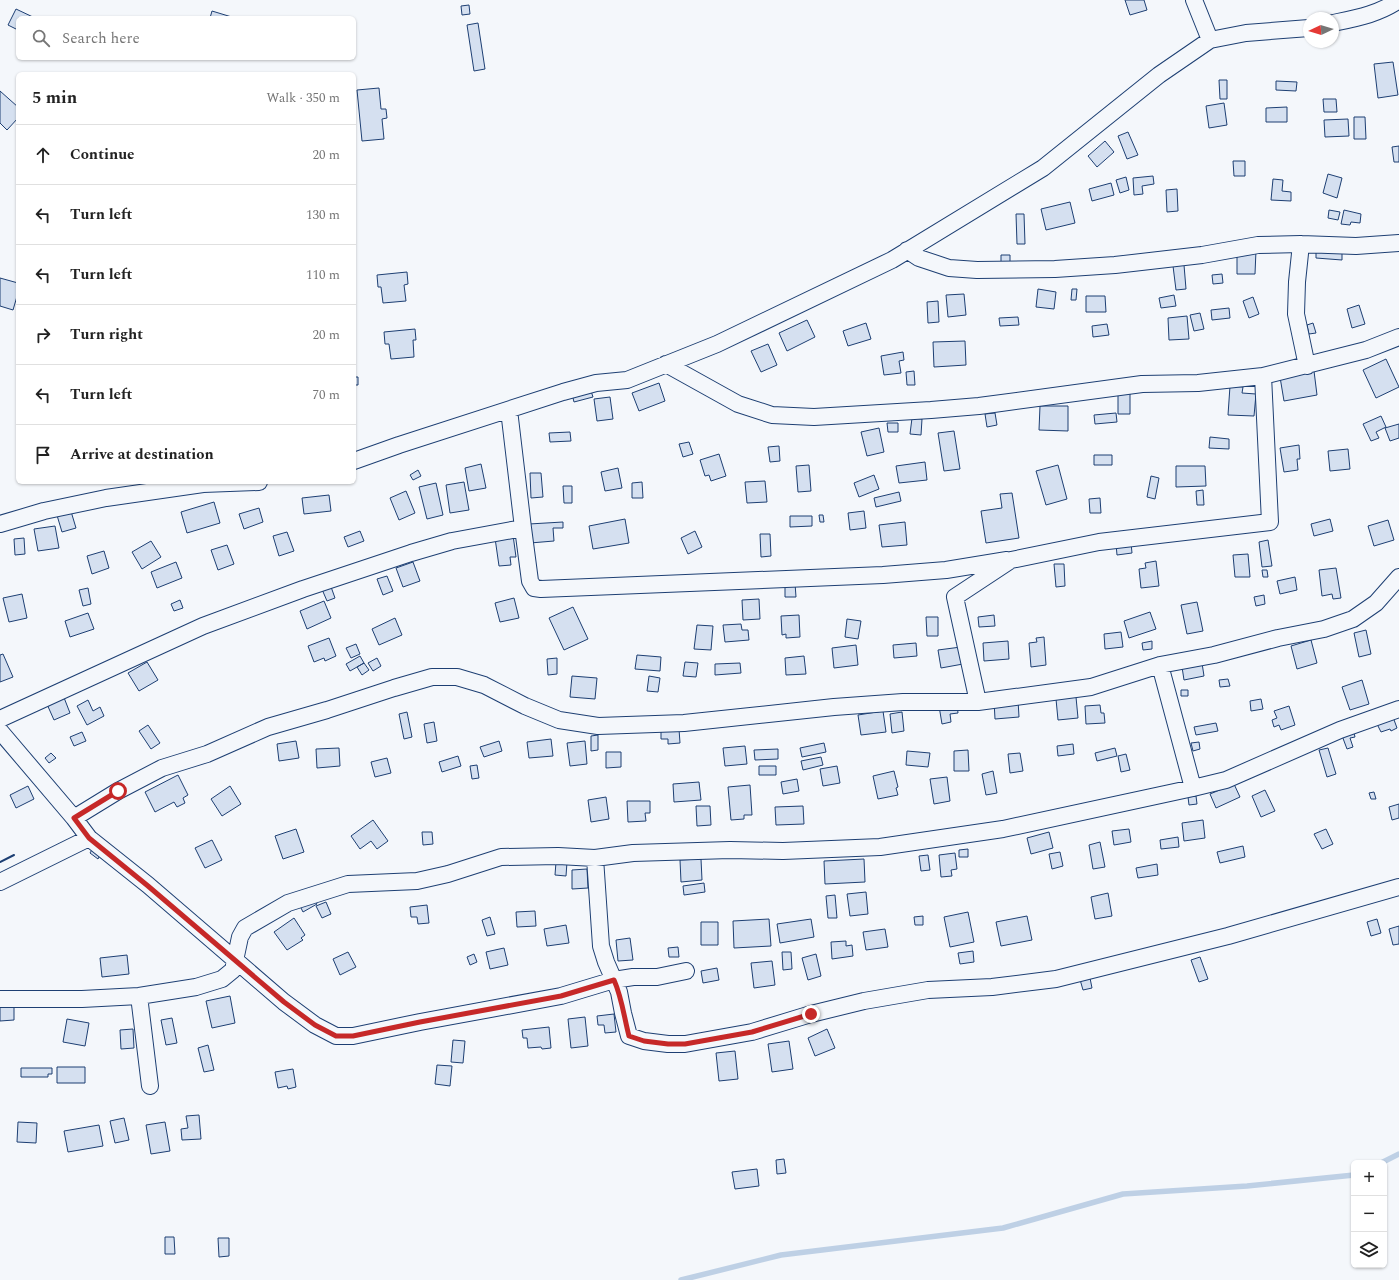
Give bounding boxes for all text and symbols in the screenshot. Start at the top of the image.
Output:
north arrow [1303,12,1339,48]
search box [16,16,356,60]
icon: search [30,27,52,49]
text: Search here [62,27,140,50]
text: 5 min [32,85,77,111]
text: Walk · 350 m [266,88,340,108]
text: Continue [70,143,135,166]
icon: ahead [32,144,54,166]
text: 20 m [313,145,340,165]
text: Turn left [70,203,132,226]
icon: left [32,204,54,226]
text: 130 m [306,205,340,225]
text: Turn left [70,263,132,286]
icon: left [32,264,54,286]
text: 110 m [306,265,340,285]
text: Turn right [70,323,143,346]
icon: right [32,324,54,346]
text: 20 m [313,325,340,345]
text: Turn left [70,383,132,406]
icon: left [32,384,54,406]
text: 70 m [313,385,340,405]
text: Arrive at destination [70,443,214,466]
icon: arrive [32,444,54,466]
route start [109,782,127,800]
route end [802,1005,820,1023]
map controls [1351,1160,1387,1268]
button: + [1351,1160,1387,1196]
button: − [1351,1196,1387,1232]
button: layers [1351,1232,1387,1268]

